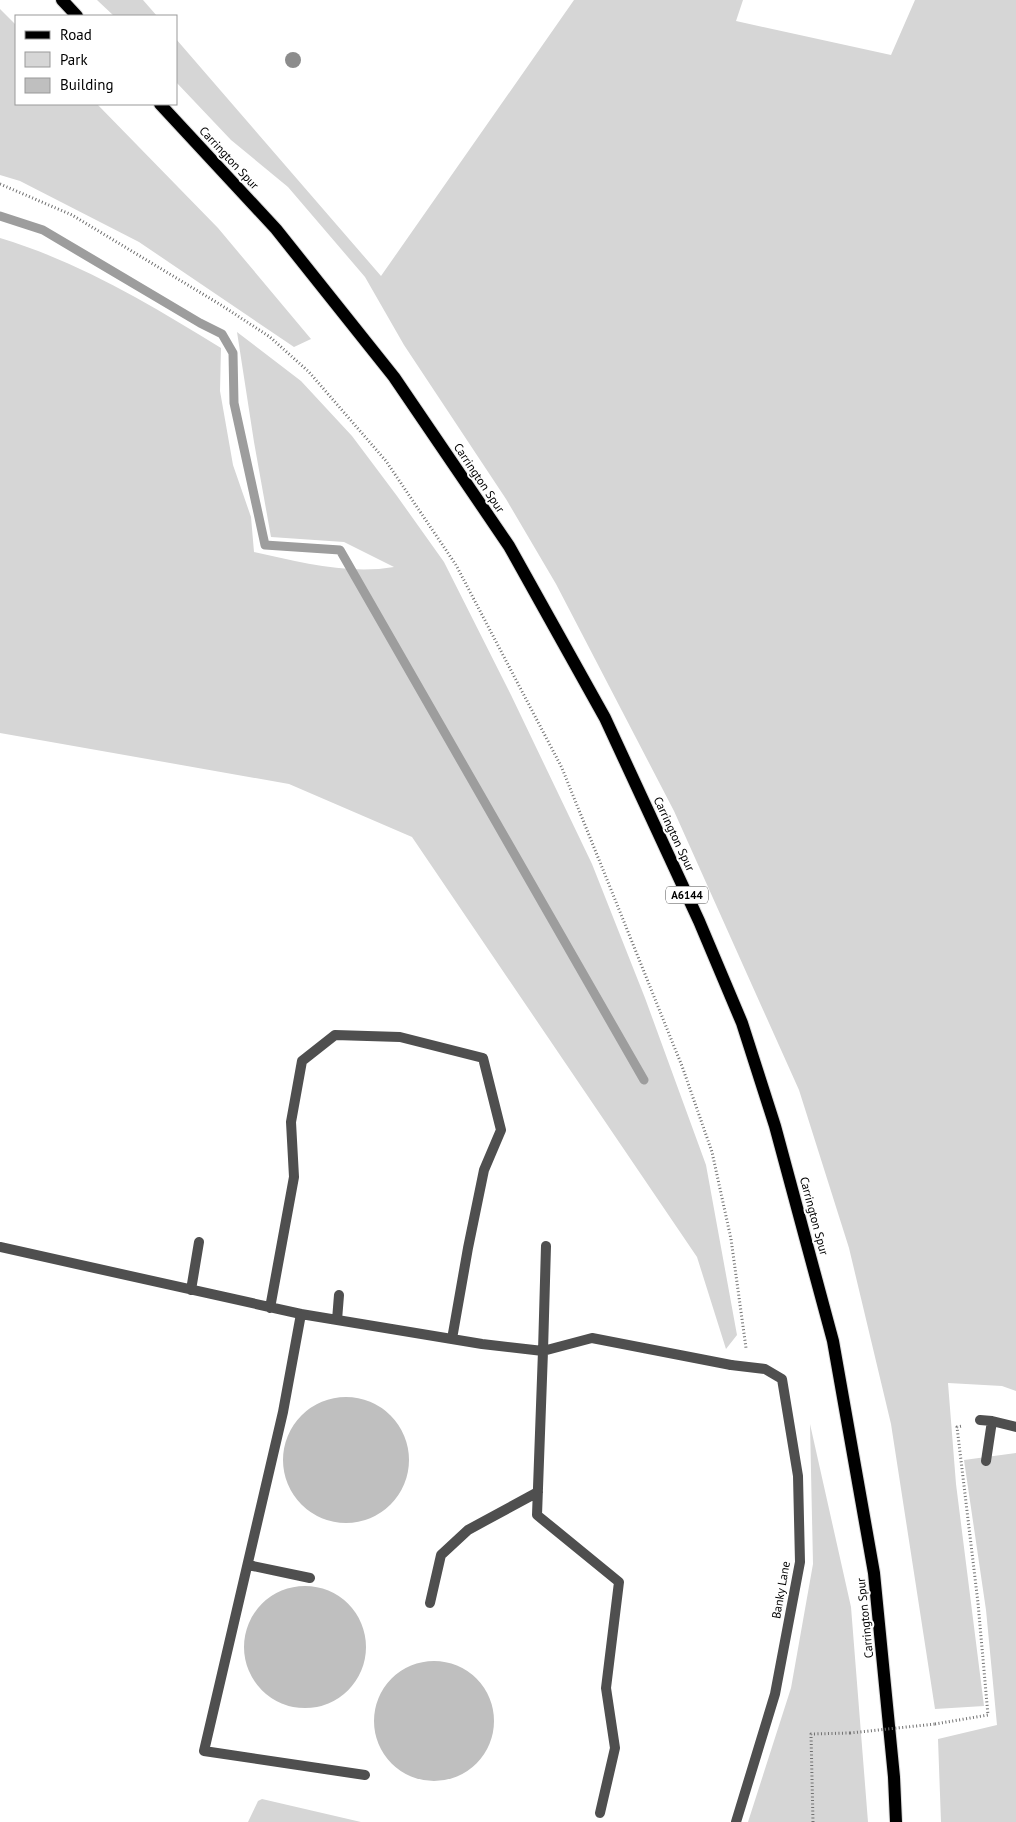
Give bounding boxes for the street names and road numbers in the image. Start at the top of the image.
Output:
street label: Carrington Spur [196,123,262,192]
street label: Carrington Spur [451,440,508,515]
street label: Carrington Spur [651,794,698,873]
road number: A6144 [666,886,708,904]
street label: Carrington Spur [797,1175,832,1257]
street label: Banky Lane [768,1560,793,1620]
street label: Carrington Spur [853,1577,876,1659]

